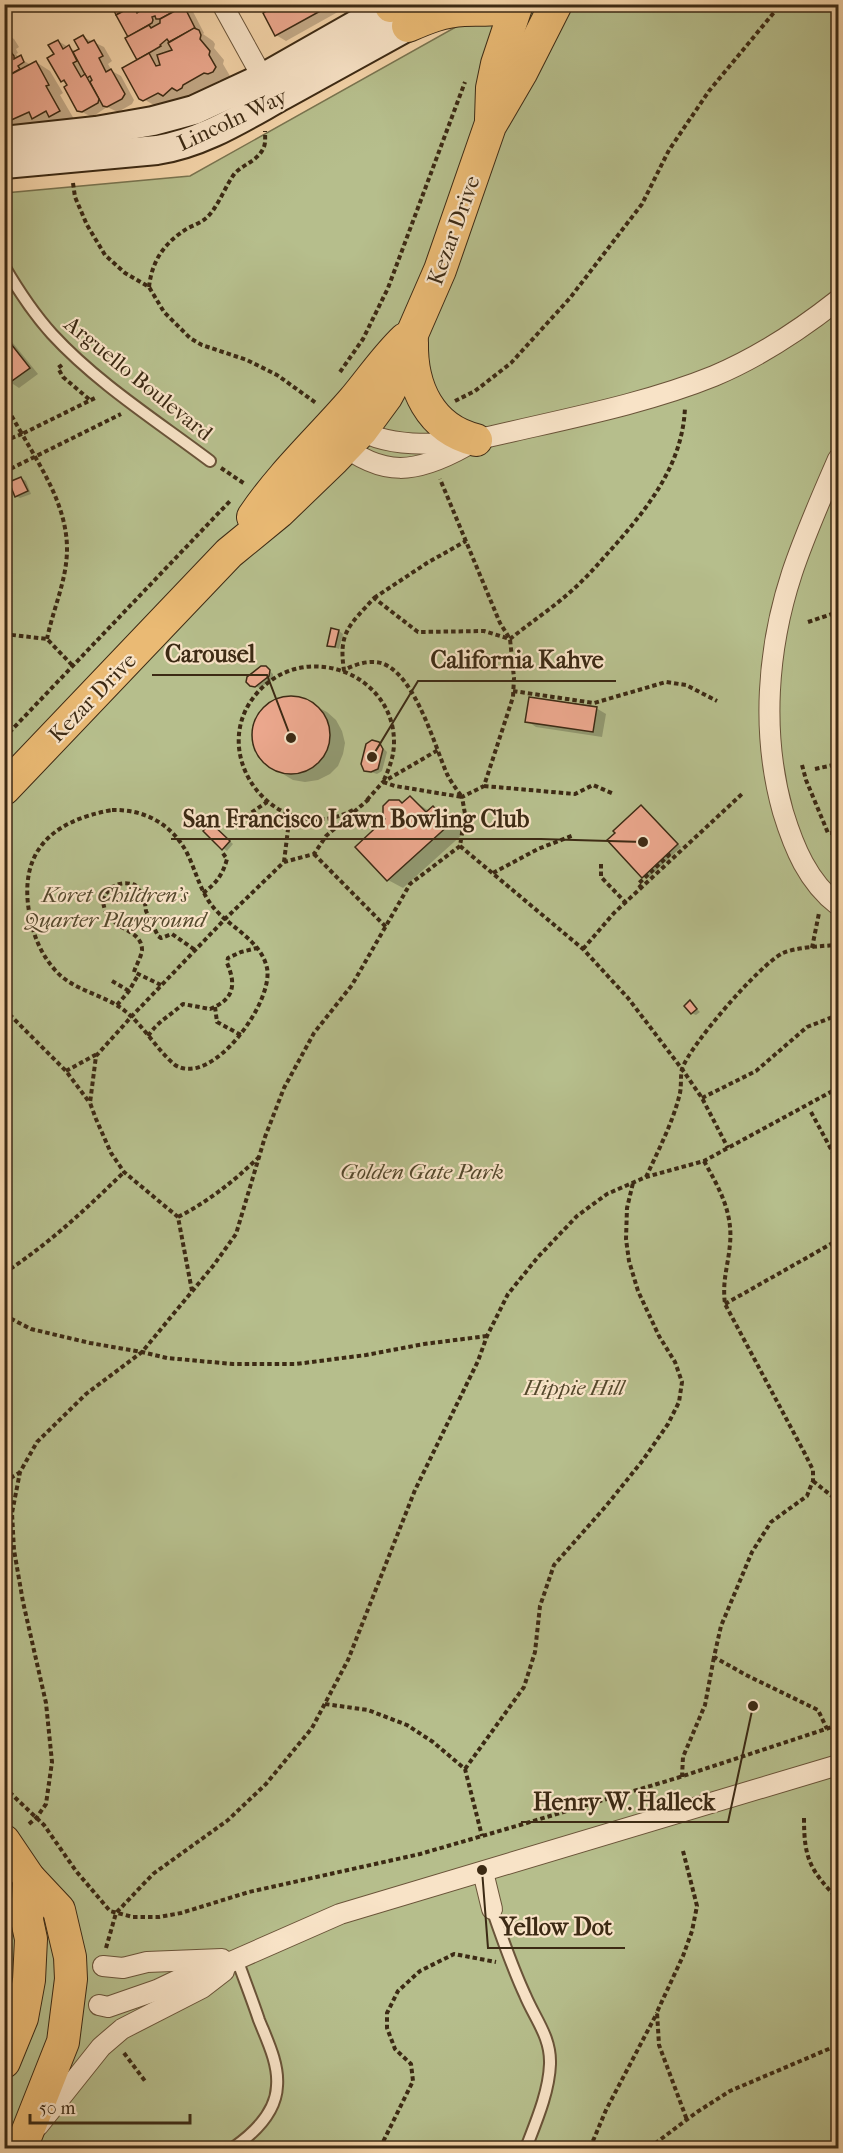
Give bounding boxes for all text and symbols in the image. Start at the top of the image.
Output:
street label: Lincoln Way [173,83,293,157]
street label: Kezar Drive [422,172,486,288]
street label: Arguello Boulevard [58,310,218,447]
callout: Carousel [152,633,267,675]
callout: California Kahve [418,639,616,681]
text: Carousel [165,640,255,668]
text: California Kahve [430,646,604,674]
street label: Kezar Drive [44,647,142,748]
callout: San Francisco Lawn Bowling Club [171,797,541,839]
text: San Francisco Lawn Bowling Club [183,805,530,833]
park label: Koret Children's Quarter Playground [23,882,209,933]
park label: Golden Gate Park [340,1159,504,1185]
park label: Hippie Hill [523,1375,627,1401]
callout: Henry W. Halleck [521,1780,728,1822]
text: Henry W. Halleck [533,1788,716,1816]
callout: Yellow Dot [488,1906,625,1948]
text: Yellow Dot [498,1913,613,1941]
scale bar [30,2087,190,2125]
text: 50 m [39,2098,76,2119]

